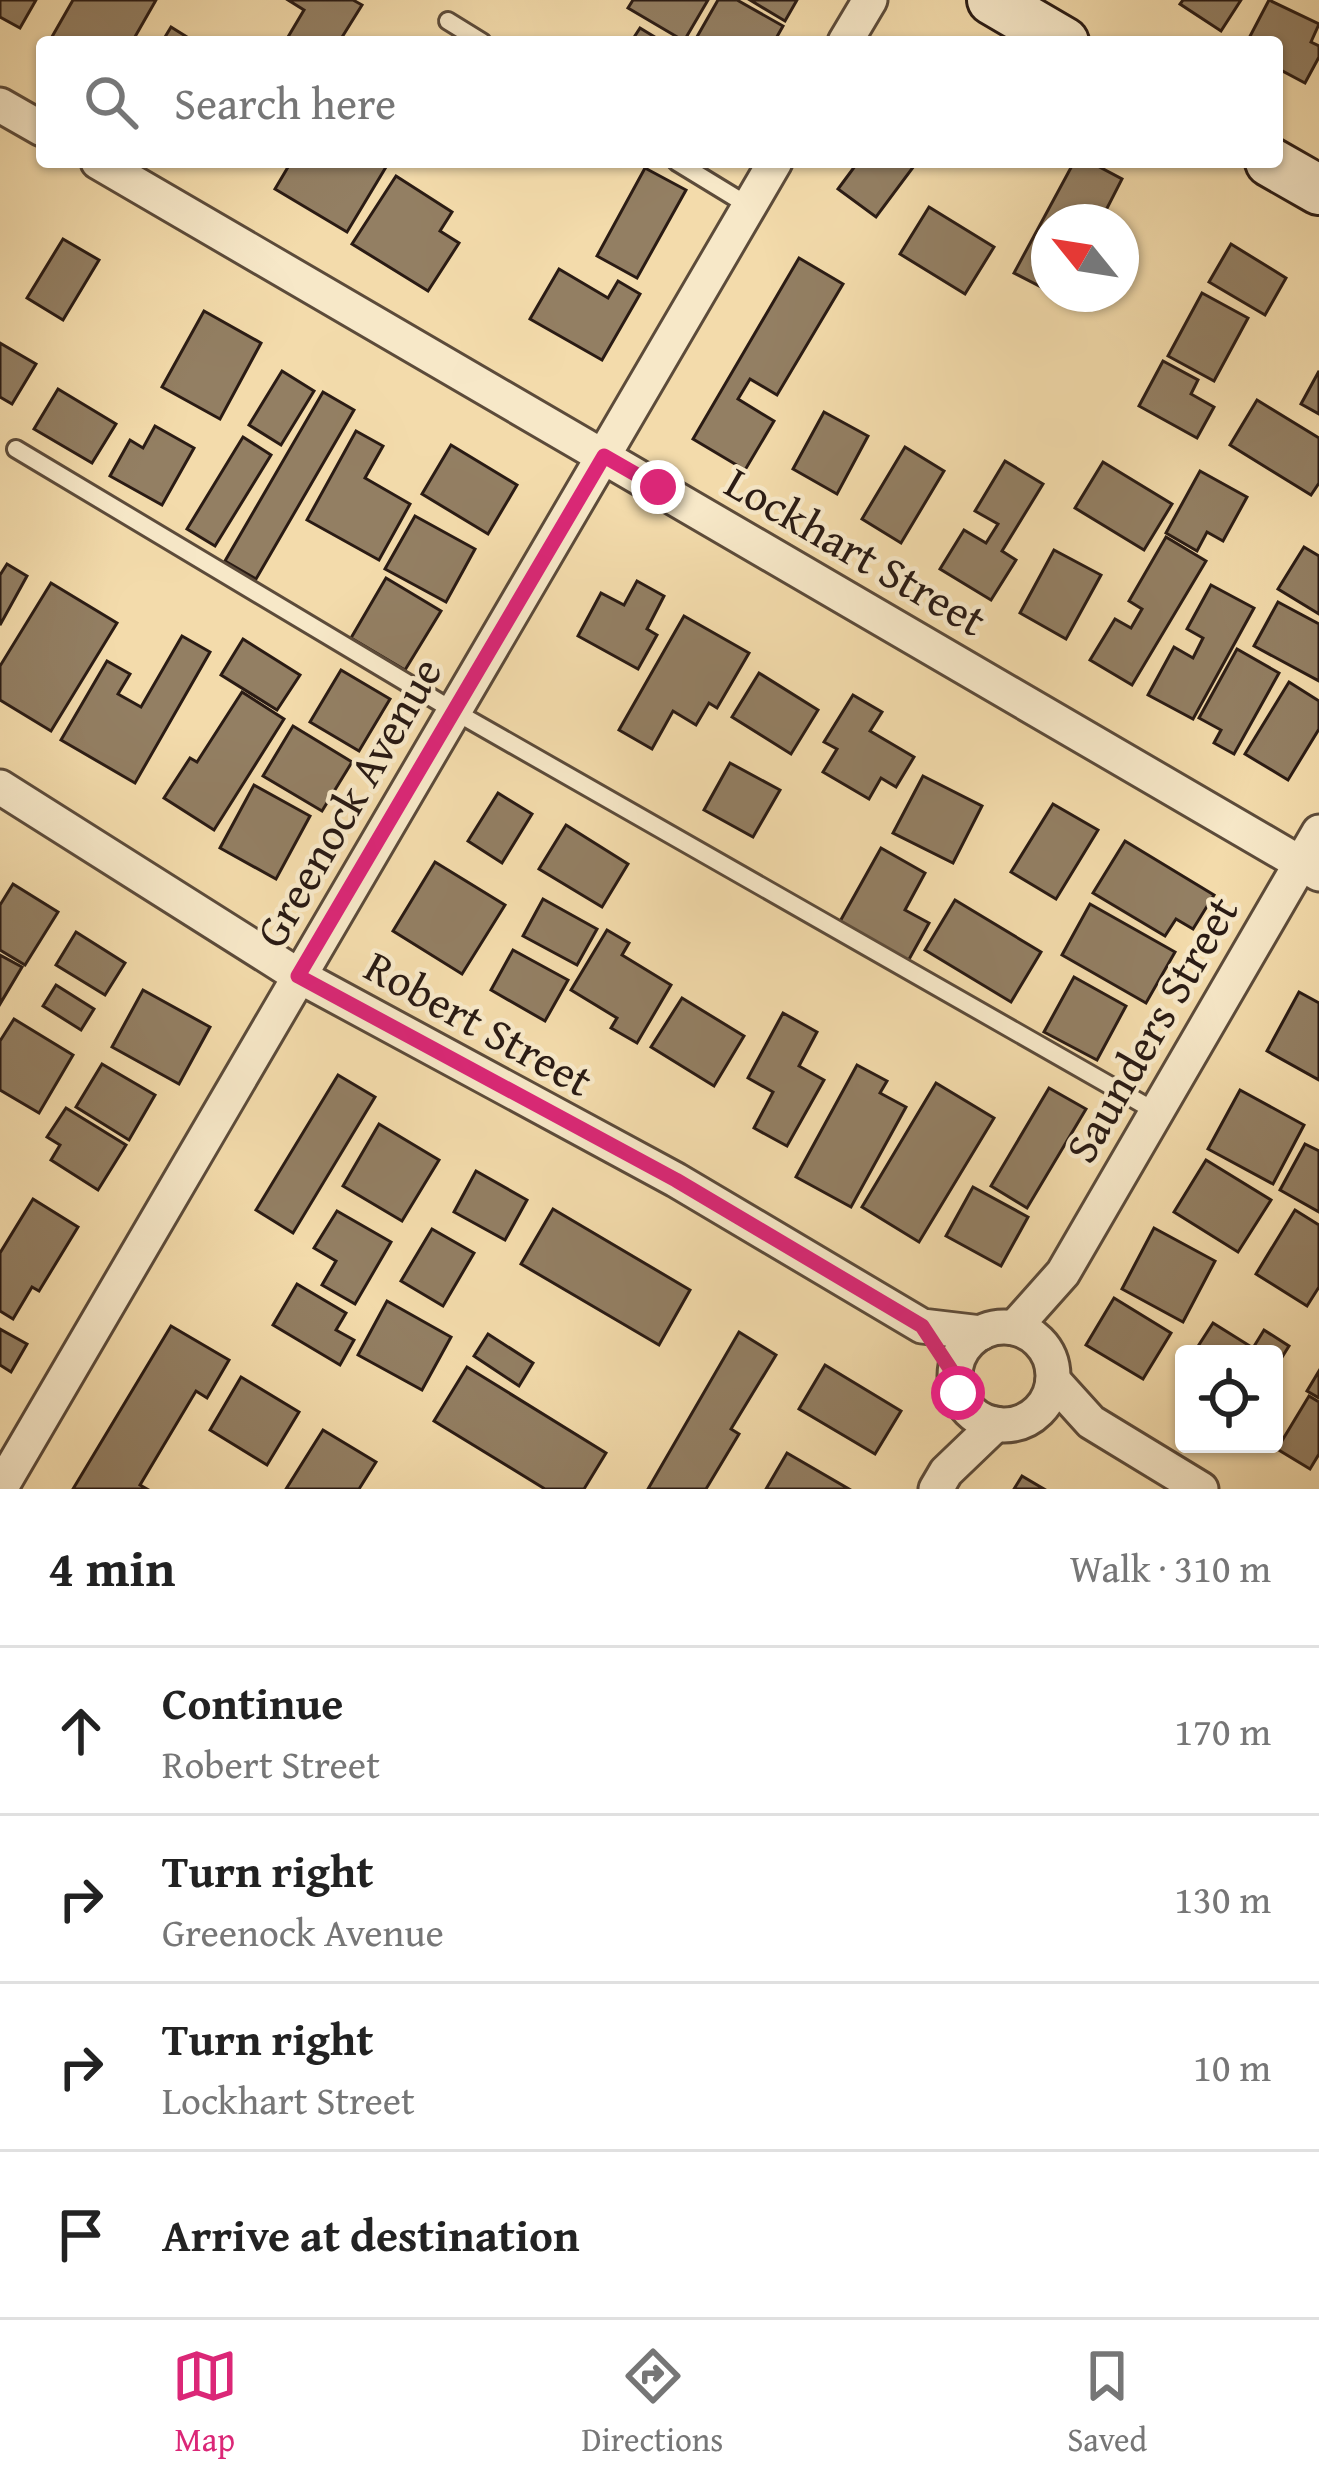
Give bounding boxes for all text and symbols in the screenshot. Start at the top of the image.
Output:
search box [36,36,1283,168]
icon: search [78,69,144,135]
text: Search here [174,70,396,135]
north arrow [1031,204,1139,312]
street label: Lockhart Street [714,449,999,652]
route end [631,460,685,514]
street label: Greenock Avenue [238,645,457,959]
street label: Saunders Street [1048,883,1253,1174]
street label: Robert Street [354,933,605,1112]
map controls [1175,1345,1283,1453]
button: locate [1175,1345,1283,1453]
route start [931,1366,985,1420]
text: 4 min [48,1530,175,1605]
text: Walk · 310 m [1070,1539,1271,1596]
text: Continue [162,1670,343,1735]
icon: ahead [48,1698,114,1764]
text: 170 m [1174,1702,1271,1759]
text: Robert Street [162,1735,380,1792]
text: Turn right [162,1838,374,1903]
icon: right [48,1866,114,1932]
text: 130 m [1174,1870,1271,1927]
text: Greenock Avenue [162,1903,444,1960]
text: Turn right [162,2006,374,2071]
icon: right [48,2034,114,2100]
text: 10 m [1193,2038,1271,2095]
text: Lockhart Street [162,2071,415,2128]
icon: arrive [48,2202,114,2268]
text: Arrive at destination [162,2202,580,2267]
tab: Map [172,2343,238,2463]
tab: Directions [582,2343,723,2463]
tab: Saved [1067,2343,1147,2463]

